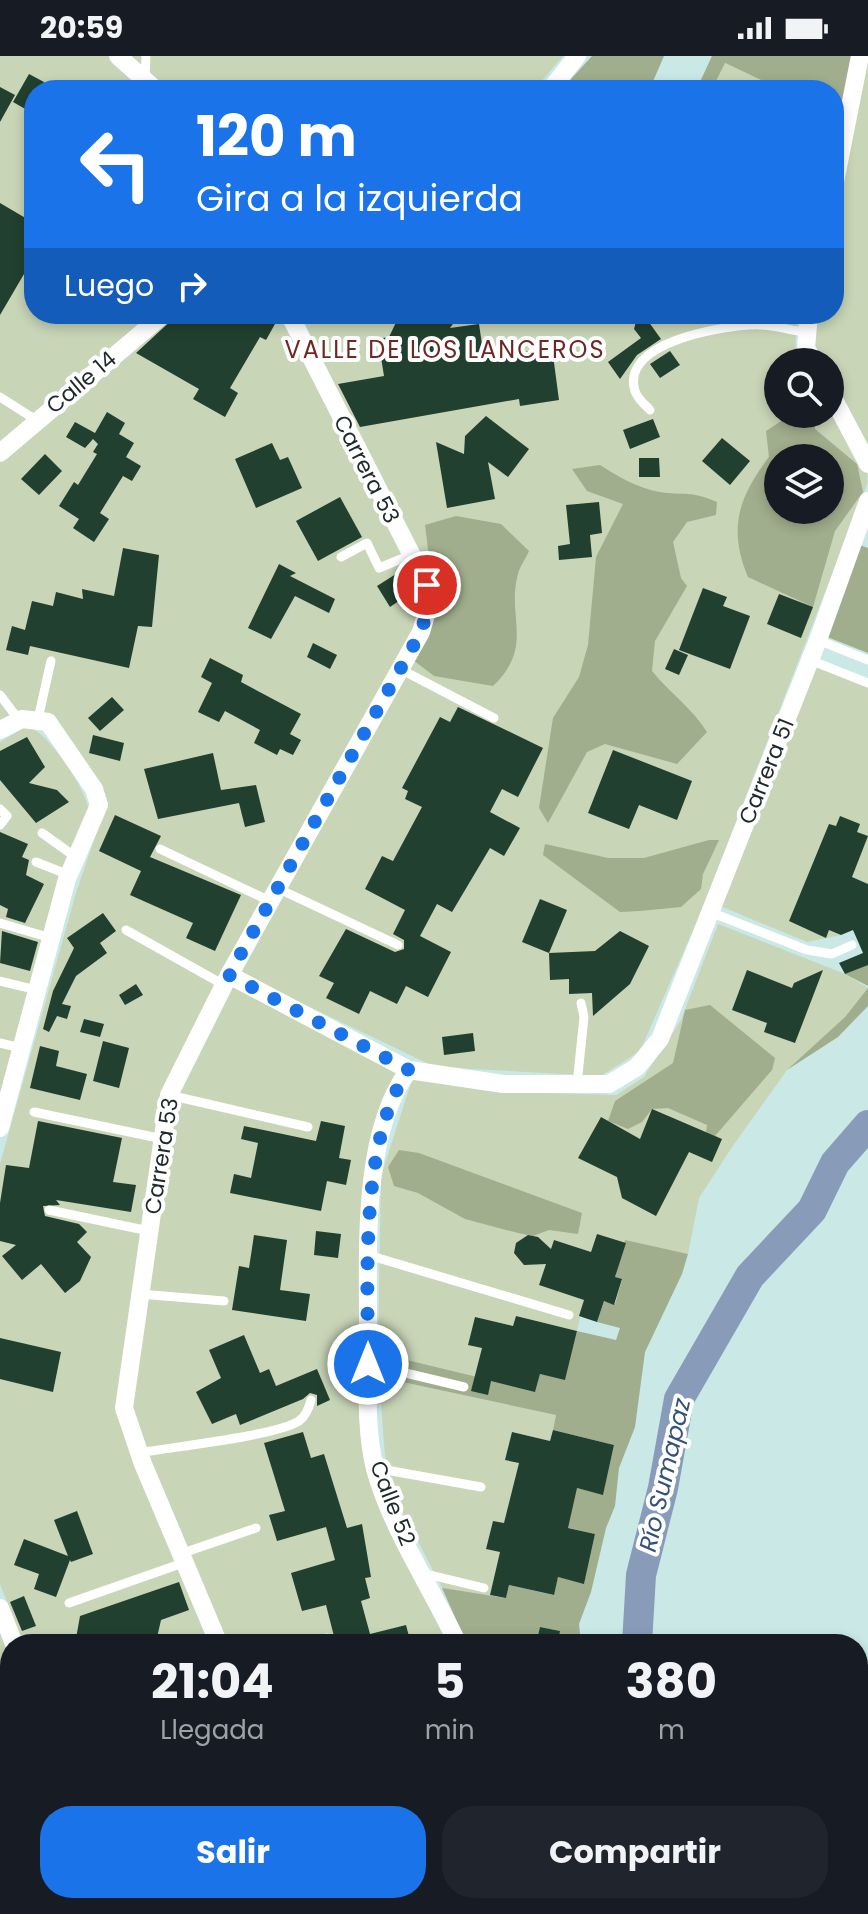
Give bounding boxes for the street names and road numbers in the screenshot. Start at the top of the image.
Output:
street label: Calle 14 [40,344,123,421]
street label: Carrera 53 [326,410,407,529]
street label: Carrera 51 [731,714,802,829]
street label: Carrera 53 [137,1096,186,1217]
street label: Calle 52 [362,1456,423,1550]

